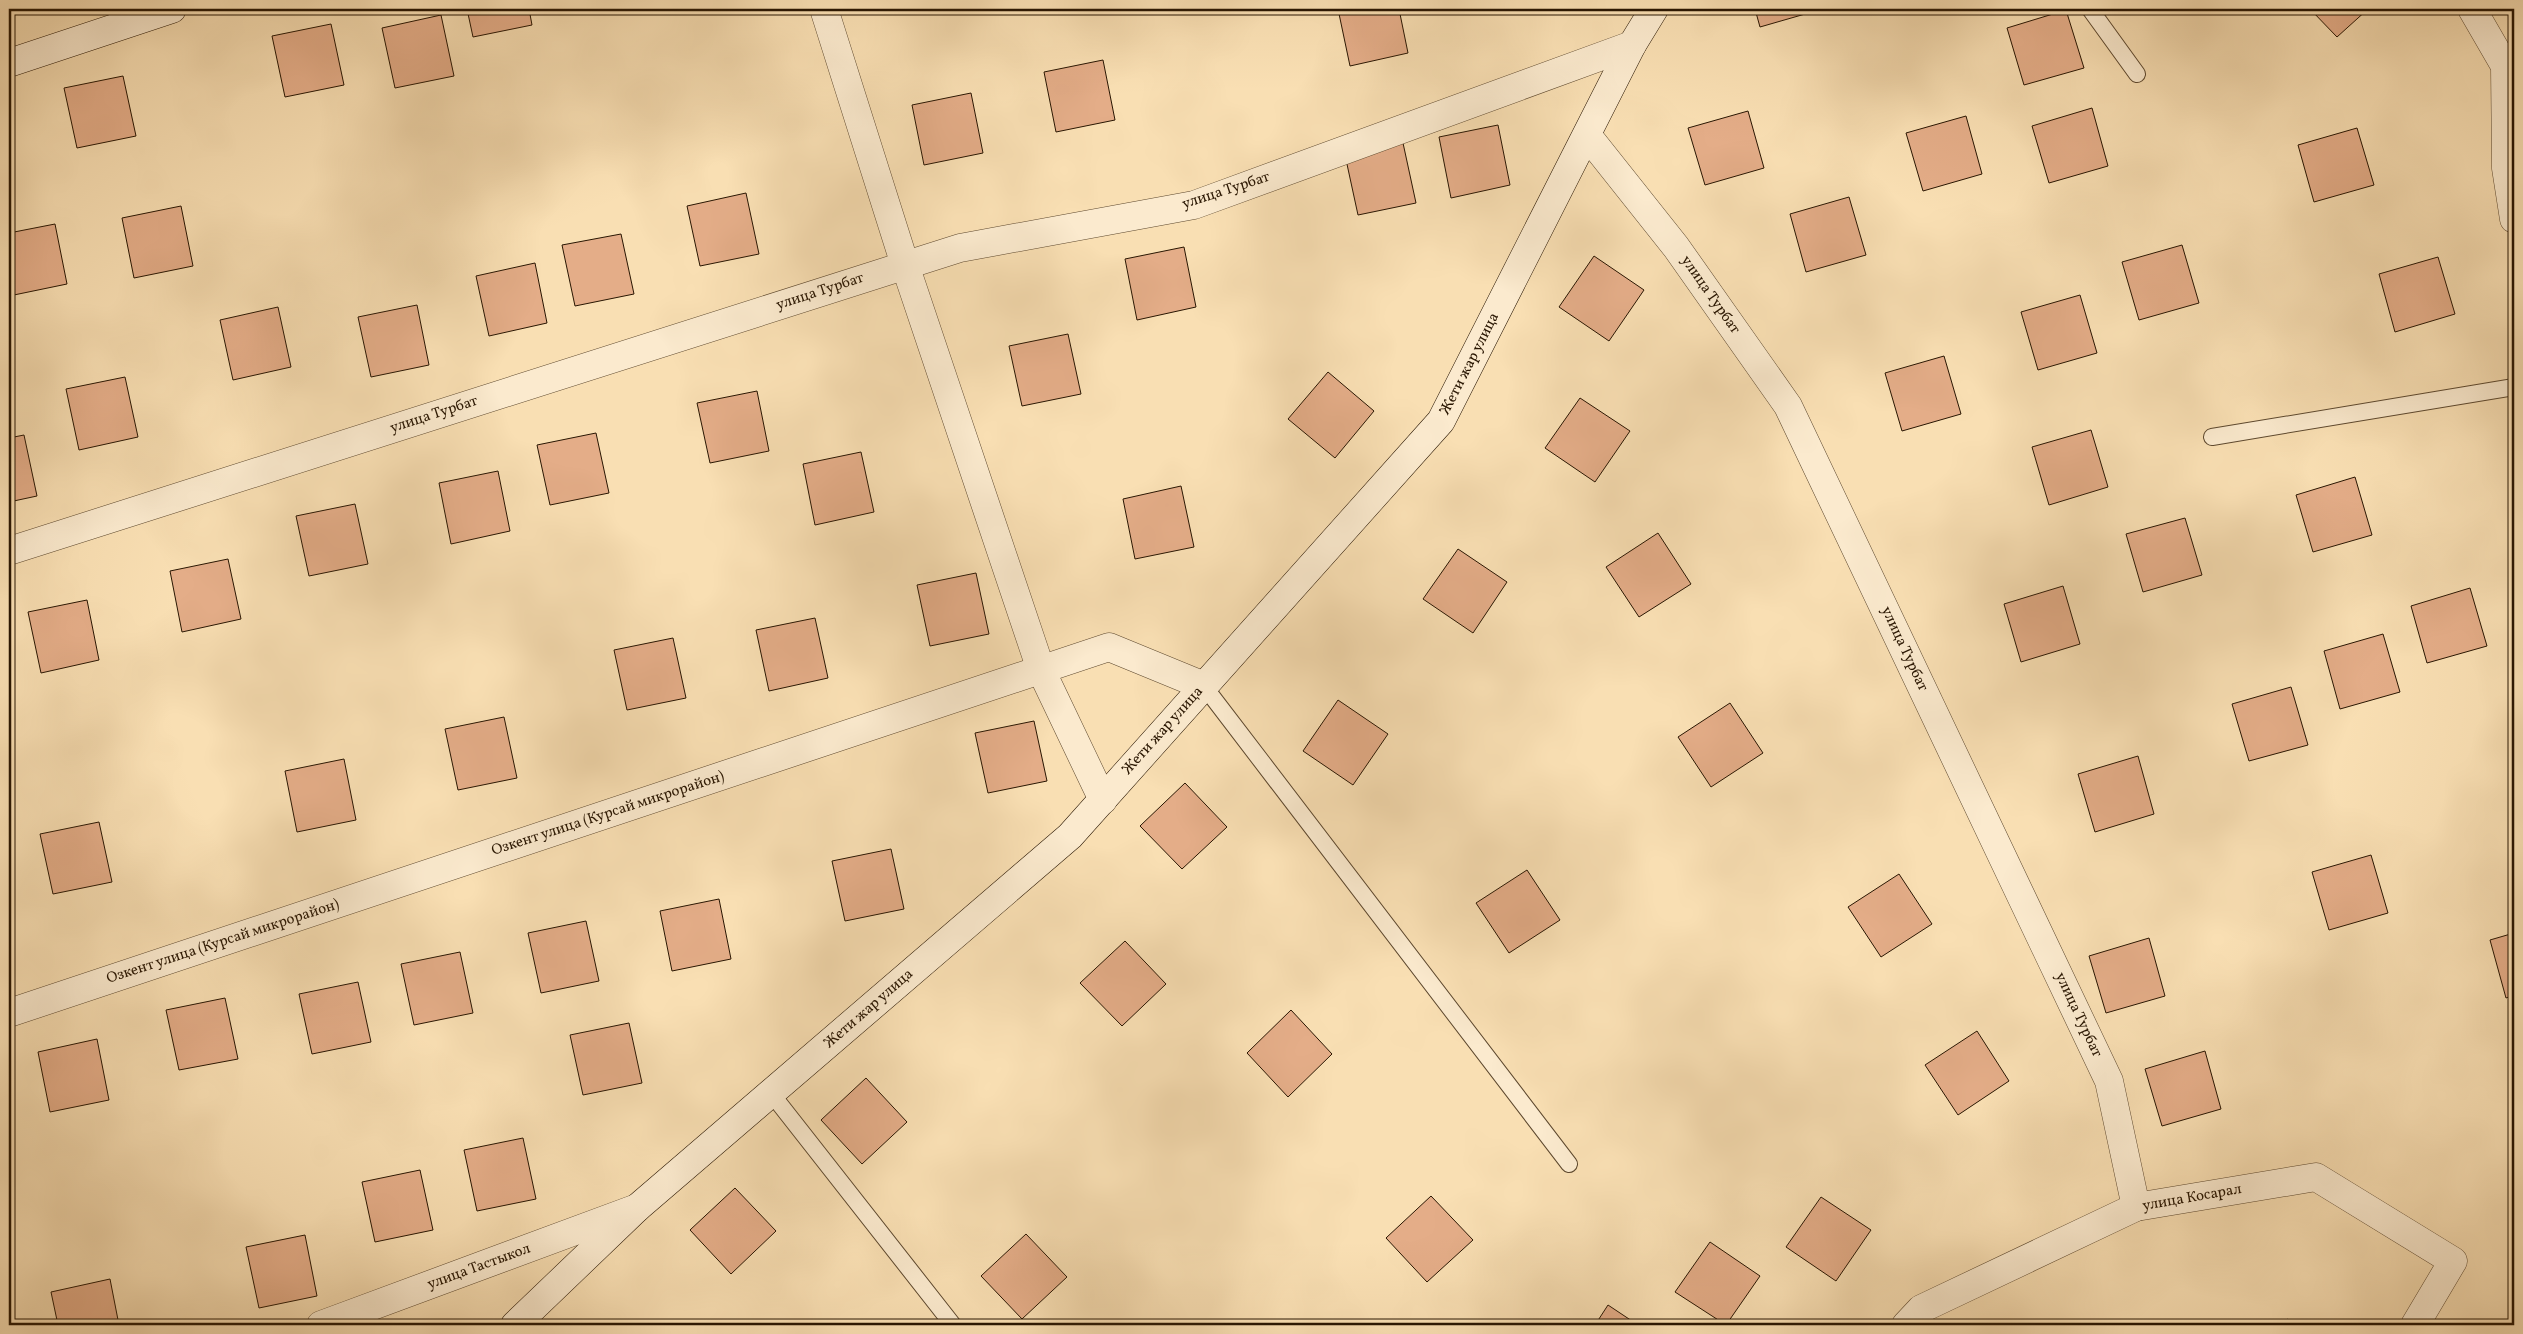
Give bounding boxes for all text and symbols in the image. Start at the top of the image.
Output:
street label: улица Турбат [1179,167,1273,215]
street label: улица Турбат [1675,252,1745,339]
street label: улица Турбат [773,268,867,316]
street label: Жети жар улица [1435,309,1505,419]
street label: улица Турбат [387,391,481,439]
street label: улица Турбат [1875,603,1933,695]
street label: Жети жар улица [1118,682,1208,780]
street label: Озкент улица (Курсай микрорайон) [489,766,727,862]
street label: Озкент улица (Курсай микрорайон) [104,894,342,990]
street label: Жети жар улица [820,964,918,1054]
street label: улица Турбат [2049,969,2107,1061]
street label: улица Косарал [2141,1179,2243,1217]
street label: улица Тастыкол [424,1239,534,1295]

